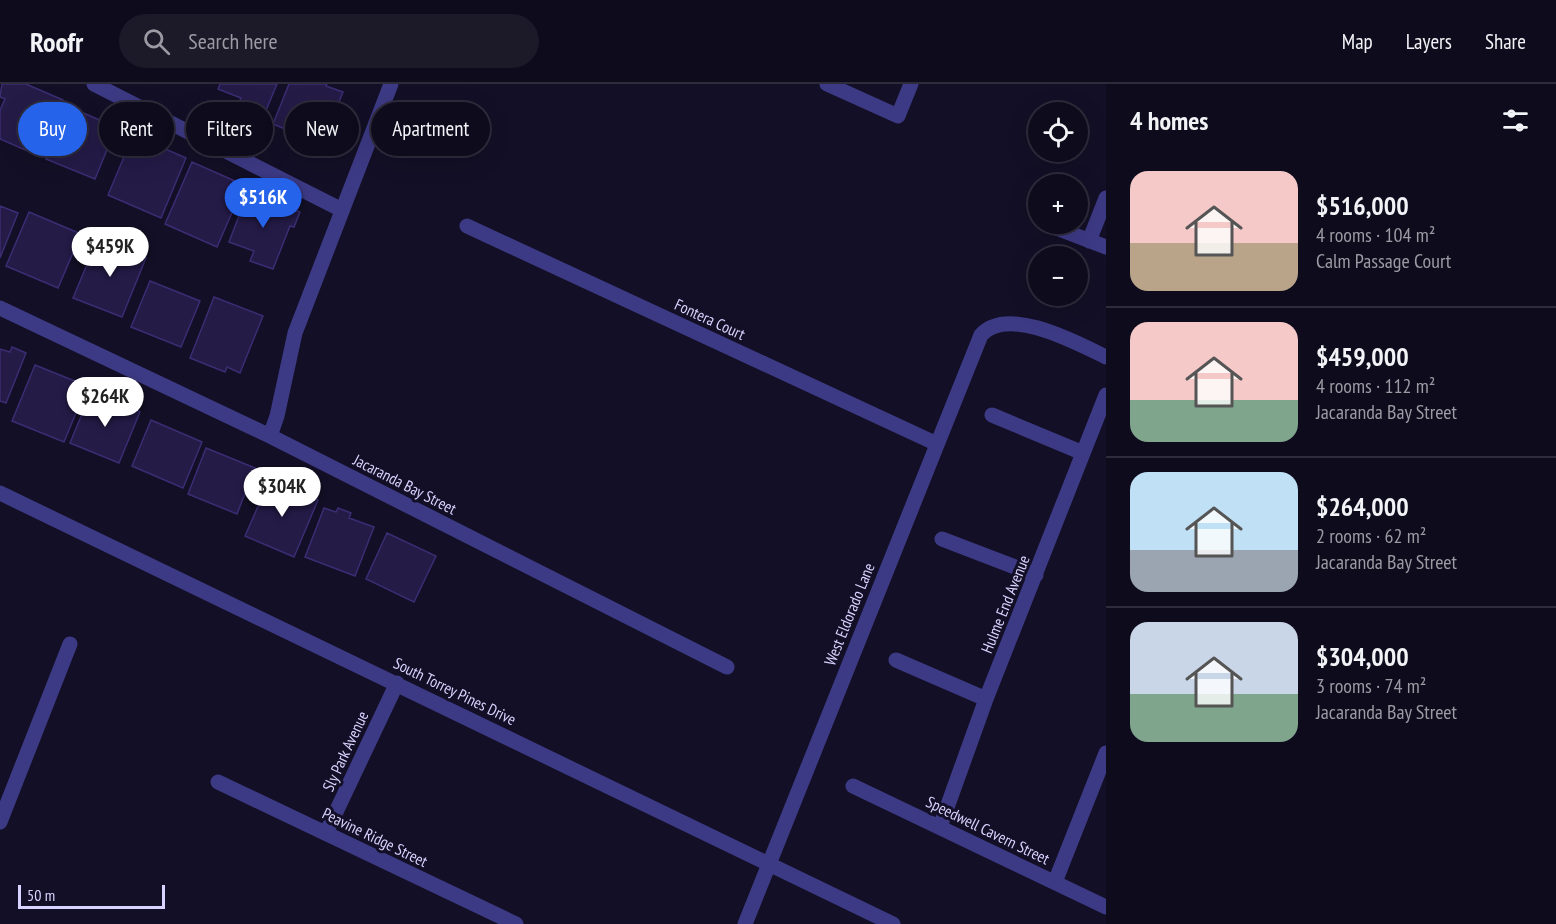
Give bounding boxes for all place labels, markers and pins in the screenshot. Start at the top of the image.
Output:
pin: $516K [221,178,305,229]
pin: $459K [68,227,152,278]
pin: $264K [63,377,147,428]
pin: $304K [240,467,324,518]

